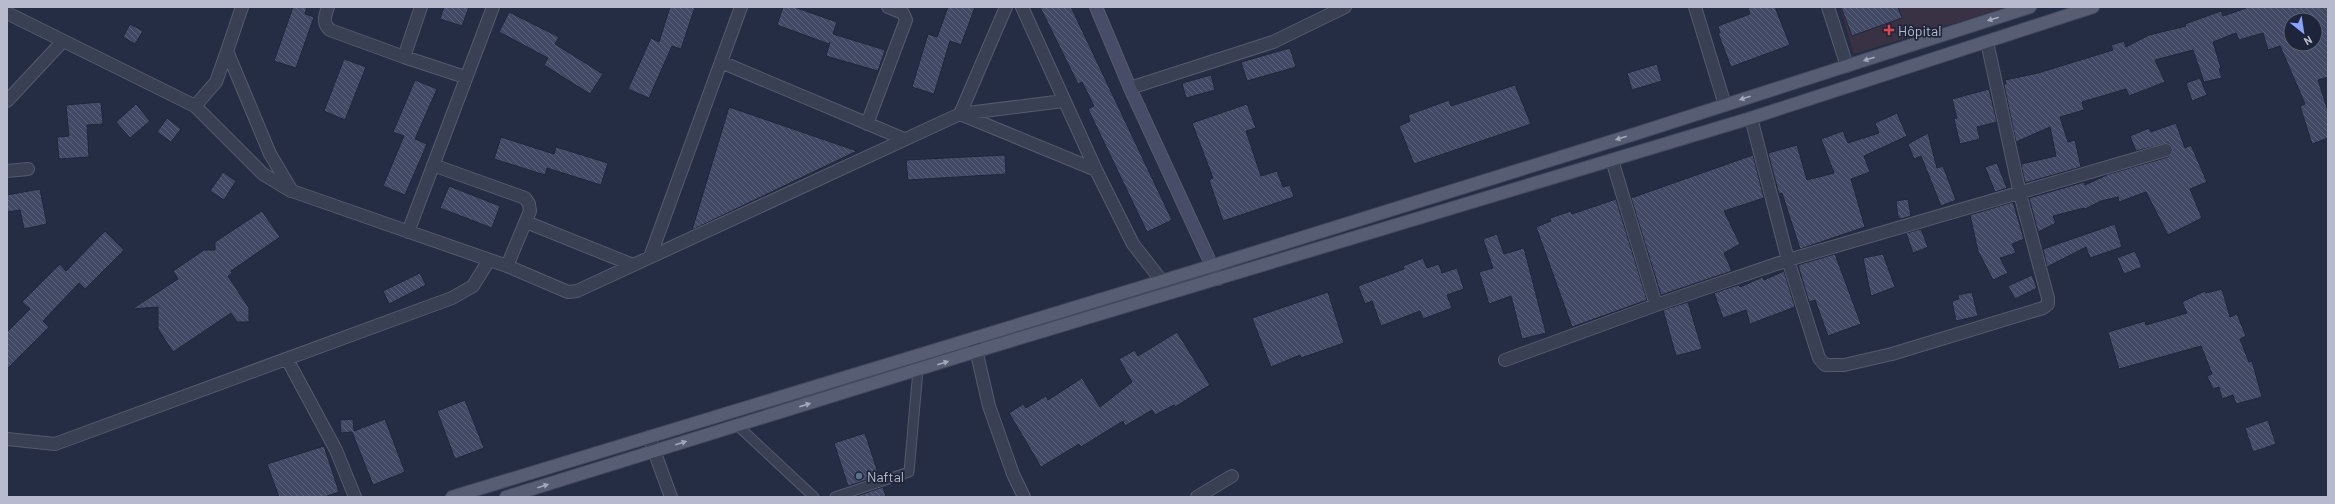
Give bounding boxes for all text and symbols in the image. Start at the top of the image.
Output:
north arrow [2283,12,2323,52]
one-way arrow [1986,16,1998,22]
place label: Hôpital [1898,22,1941,39]
marker: Hôpital [1883,24,1895,36]
text: N [2302,34,2315,49]
one-way arrow [1863,56,1875,62]
one-way arrow [1739,95,1751,101]
one-way arrow [1615,135,1627,141]
one-way arrow [937,359,949,365]
one-way arrow [799,402,811,408]
one-way arrow [675,440,687,446]
place label: Naftal [867,468,904,485]
marker: Naftal [854,471,864,481]
one-way arrow [537,482,549,488]

